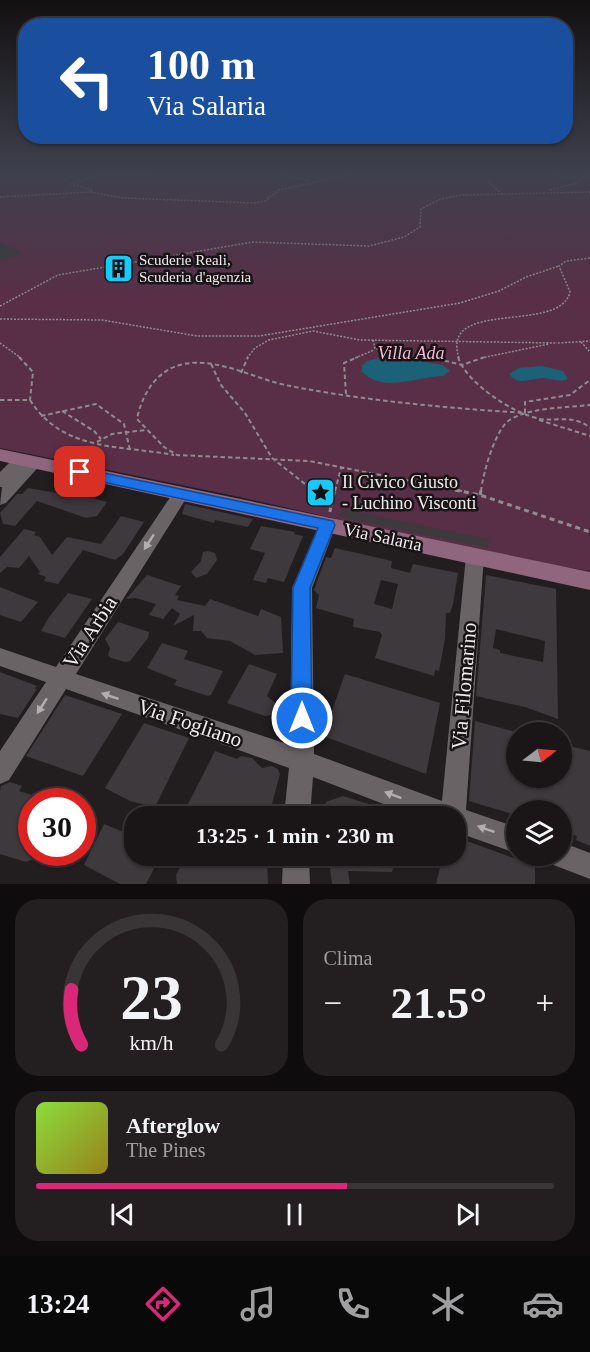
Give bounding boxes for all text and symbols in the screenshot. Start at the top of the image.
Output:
icon: left [48,42,126,120]
text: 100 m [147,42,256,88]
text: Via Salaria [147,91,266,121]
place label: Scuderie Reali, Scuderia d'agenzia [139,252,252,285]
building icon: Scuderie Reali, Scuderia d'agenzia [102,253,134,285]
park label: Villa Ada [378,343,444,363]
pin [54,446,105,497]
icon: arrive [63,455,96,488]
place label: Il Civico Giusto - Luchino Visconti [342,472,477,513]
place icon: Il Civico Giusto - Luchino Visconti [305,476,337,508]
street label: Via Salaria [342,519,424,555]
one-way arrow [143,534,155,550]
street label: Via Arbia [58,591,122,672]
street label: Via Filomarino [446,621,482,751]
position arrow [270,686,334,750]
one-way arrow [101,690,119,700]
street label: Via Fogliano [135,694,245,752]
one-way arrow [37,697,48,714]
north arrow [506,722,572,788]
map controls [506,722,572,866]
speed limit sign: 30 [18,788,96,866]
one-way arrow [384,790,402,800]
button: layers [506,800,572,866]
text: 13:25 · 1 min · 230 m [196,823,394,848]
one-way arrow [477,824,495,834]
text: Clima [324,947,372,969]
text: 23 [120,963,182,1032]
text: 21.5° [390,978,487,1028]
text: − [324,985,342,1021]
text: + [535,985,554,1021]
text: km/h [129,1031,174,1055]
text: Afterglow [126,1113,220,1138]
text: The Pines [126,1139,205,1161]
icon: previous [106,1198,139,1231]
icon: pause [278,1198,311,1231]
icon: next [451,1198,484,1231]
icon: directions [142,1283,184,1325]
icon: music [237,1283,279,1325]
icon: phone [332,1283,374,1325]
icon: climate [427,1283,469,1325]
icon: car [522,1283,564,1325]
text: 13:24 [26,1289,89,1319]

